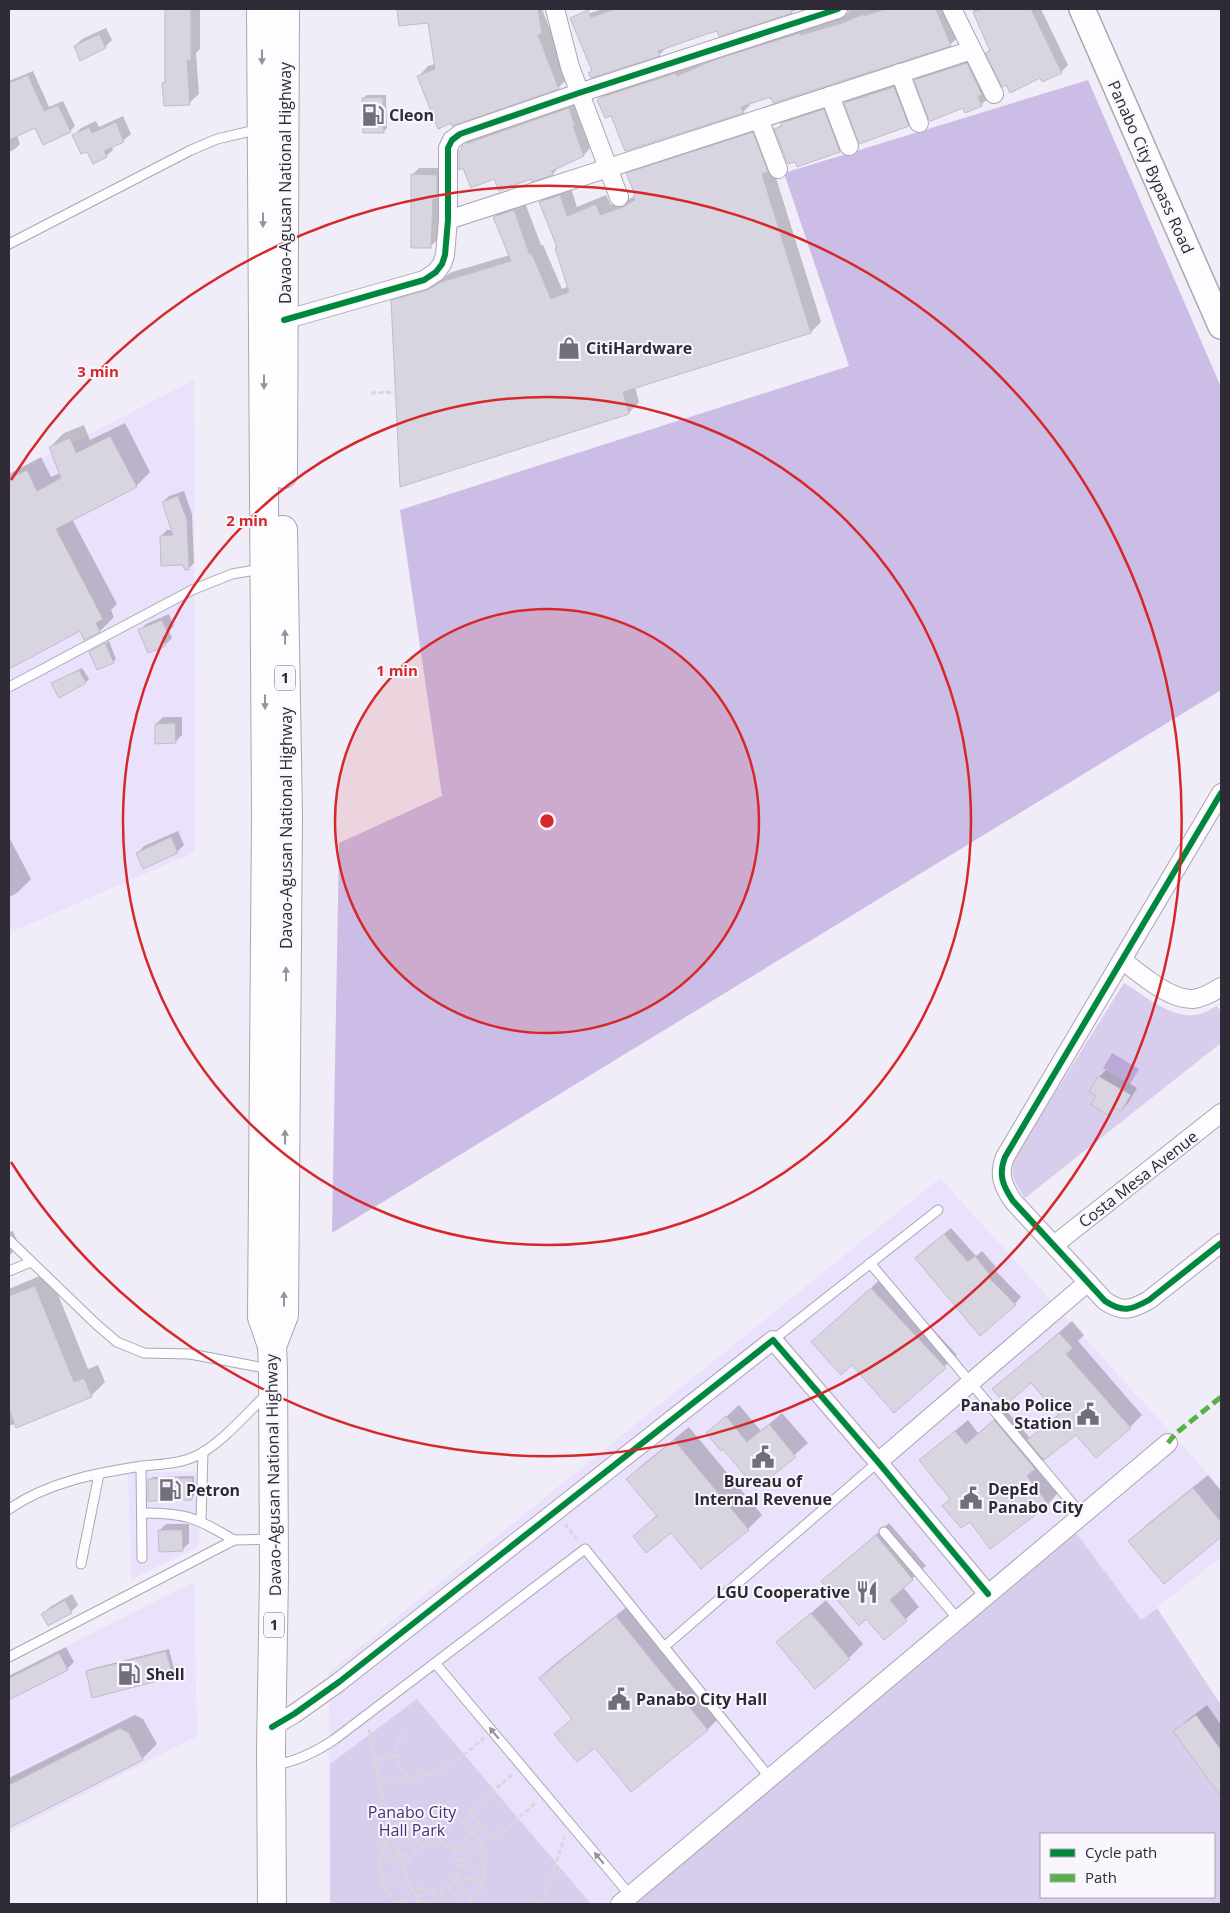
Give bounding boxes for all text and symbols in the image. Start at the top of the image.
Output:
one-way arrow [258,50,266,66]
street label: Davao-Agusan National Highway [274,61,296,304]
street label: Panabo City Bypass Road [1103,77,1199,257]
fuel station icon: Cleon [360,102,386,128]
place label: Cleon [389,104,434,126]
one-way arrow [259,212,267,228]
shop icon: CitiHardware [556,335,582,361]
place label: CitiHardware [586,337,692,359]
text: 3 min [77,361,119,381]
one-way arrow [260,375,268,391]
text: 2 min [226,510,268,530]
one-way arrow [281,629,289,645]
text: 1 min [376,660,418,680]
road number: 1 [275,666,295,690]
one-way arrow [261,695,269,711]
street label: Davao-Agusan National Highway [275,706,297,949]
centre of rings [538,812,556,830]
one-way arrow [282,966,290,982]
street label: Costa Mesa Avenue [1074,1125,1202,1233]
one-way arrow [281,1129,289,1145]
one-way arrow [280,1291,288,1307]
street label: Davao-Agusan National Highway [260,1353,286,1596]
place label: Panabo Police Station [961,1394,1072,1434]
public building icon: Panabo Police Station [1075,1401,1101,1427]
public building icon: Bureau of Internal Revenue [750,1444,776,1470]
place label: Bureau of Internal Revenue [694,1470,832,1510]
fuel station icon: Petron [157,1477,183,1503]
place label: DepEd Panabo City [988,1478,1084,1518]
place label: Petron [186,1479,240,1501]
public building icon: DepEd Panabo City [958,1485,984,1511]
restaurant icon: LGU Cooperative [854,1579,880,1605]
place label: LGU Cooperative [716,1581,850,1603]
road number: 1 [264,1612,284,1638]
fuel station icon: Shell [116,1661,142,1687]
place label: Shell [146,1663,185,1685]
public building icon: Panabo City Hall [606,1686,632,1712]
place label: Panabo City Hall [636,1688,767,1710]
one-way arrow [489,1727,500,1740]
park label: Panabo City Hall Park [368,1801,457,1841]
legend [1040,1833,1215,1898]
text: Cycle path [1085,1842,1157,1862]
one-way arrow [594,1852,605,1864]
text: Path [1085,1867,1117,1887]

